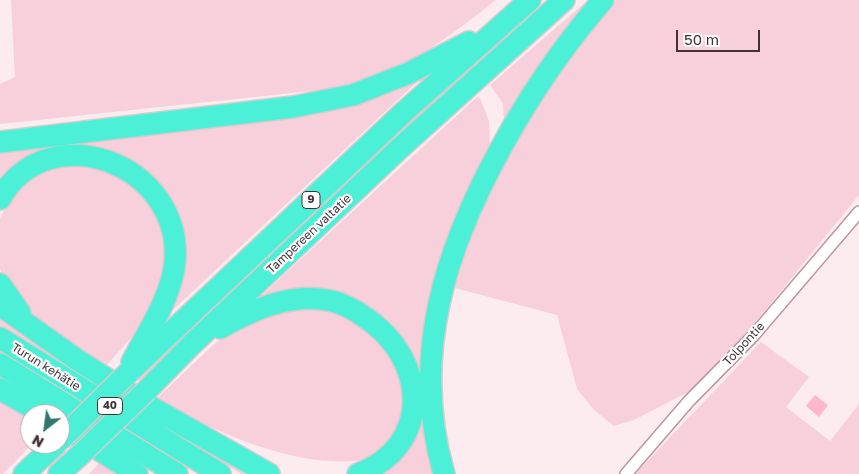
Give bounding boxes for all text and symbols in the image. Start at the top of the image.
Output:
scale bar [679,20,763,52]
text: 50 m [684,30,719,48]
street label: Tampereen valtatie [264,191,354,277]
road number: 9 [302,192,320,208]
street label: Tolpontie [720,319,768,369]
street label: Turun kehätie [9,340,83,394]
road number: 40 [98,398,122,414]
north arrow [20,404,70,454]
text: N [29,432,47,452]

